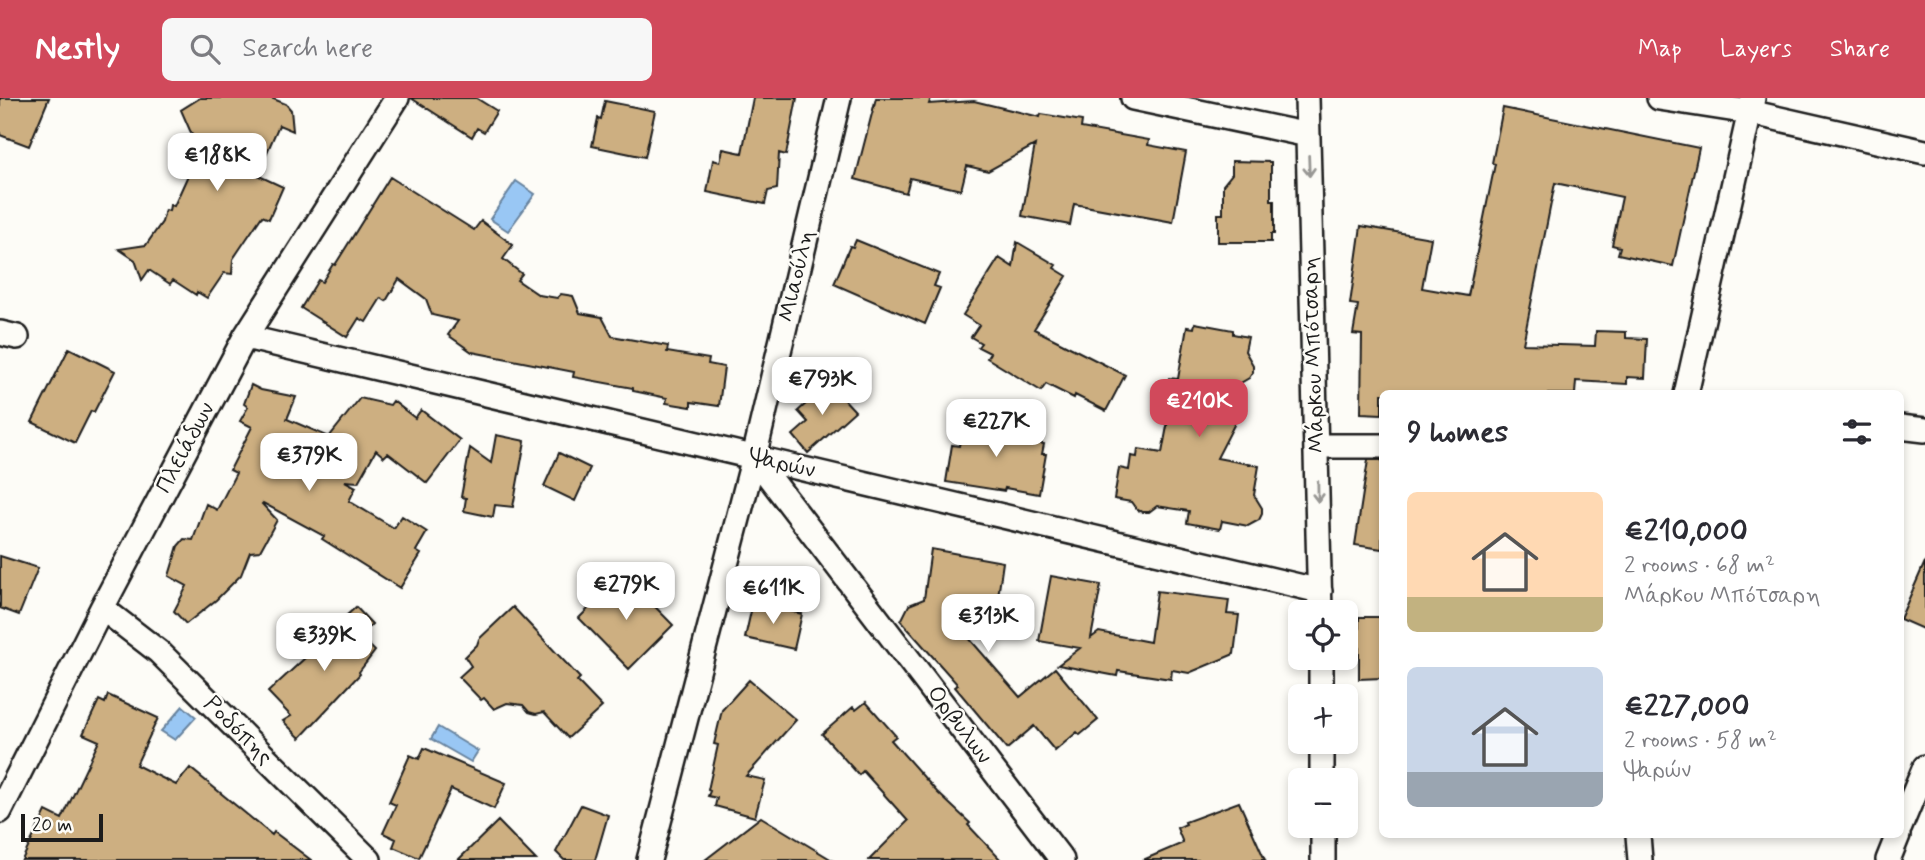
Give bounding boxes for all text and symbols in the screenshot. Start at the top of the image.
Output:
search box [162,18,652,81]
text: Nestly [35,27,120,71]
icon: search [186,30,224,68]
text: Search here [242,32,373,66]
text: Map [1638,34,1682,65]
text: Layers [1720,34,1792,65]
text: Share [1830,34,1890,65]
pin: €188K [168,134,266,193]
text: €188K [184,141,250,171]
one-way arrow [1302,154,1315,177]
street label: Μιαούλη [772,227,822,325]
street label: Μάρκου Μπότσαρη [1296,256,1332,454]
pin: €793K [773,358,871,417]
text: €793K [788,365,856,395]
pin: €210K [1150,380,1248,439]
text: €210K [1166,387,1232,417]
street label: Πλειάδων [150,397,222,499]
pin: €227K [947,400,1045,459]
text: €227K [962,407,1030,437]
text: 9 homes [1407,413,1508,452]
icon: filters [1838,413,1876,451]
pin: €379K [260,434,358,493]
text: €379K [276,441,342,471]
street label: Ψαρών [745,442,818,486]
one-way arrow [1311,480,1325,503]
text: €210,000 [1624,512,1748,551]
icon: home [1463,520,1547,604]
text: 2 rooms · 68 m² [1624,551,1775,581]
pin: €279K [577,562,675,622]
pin: €611K [724,566,822,626]
text: €279K [593,570,659,600]
text: €611K [742,574,804,604]
text: Μάρκου Μπότσαρη [1624,581,1821,611]
pin: €313K [939,594,1037,654]
map controls [1288,600,1358,838]
button: locate [1288,600,1358,670]
text: €313K [958,602,1019,632]
pin: €339K [275,614,373,673]
text: €339K [292,621,356,651]
street label: Ορβυλων [920,680,998,770]
button: + [1288,684,1358,754]
text: €227,000 [1624,687,1749,726]
street label: Ροδόπης [197,690,279,772]
icon: home [1463,695,1547,779]
text: 2 rooms · 58 m² [1624,726,1777,756]
text: Ψαρών [1624,756,1691,786]
button: − [1288,768,1358,838]
scale bar [21,811,103,843]
text: 20 m [32,813,72,838]

